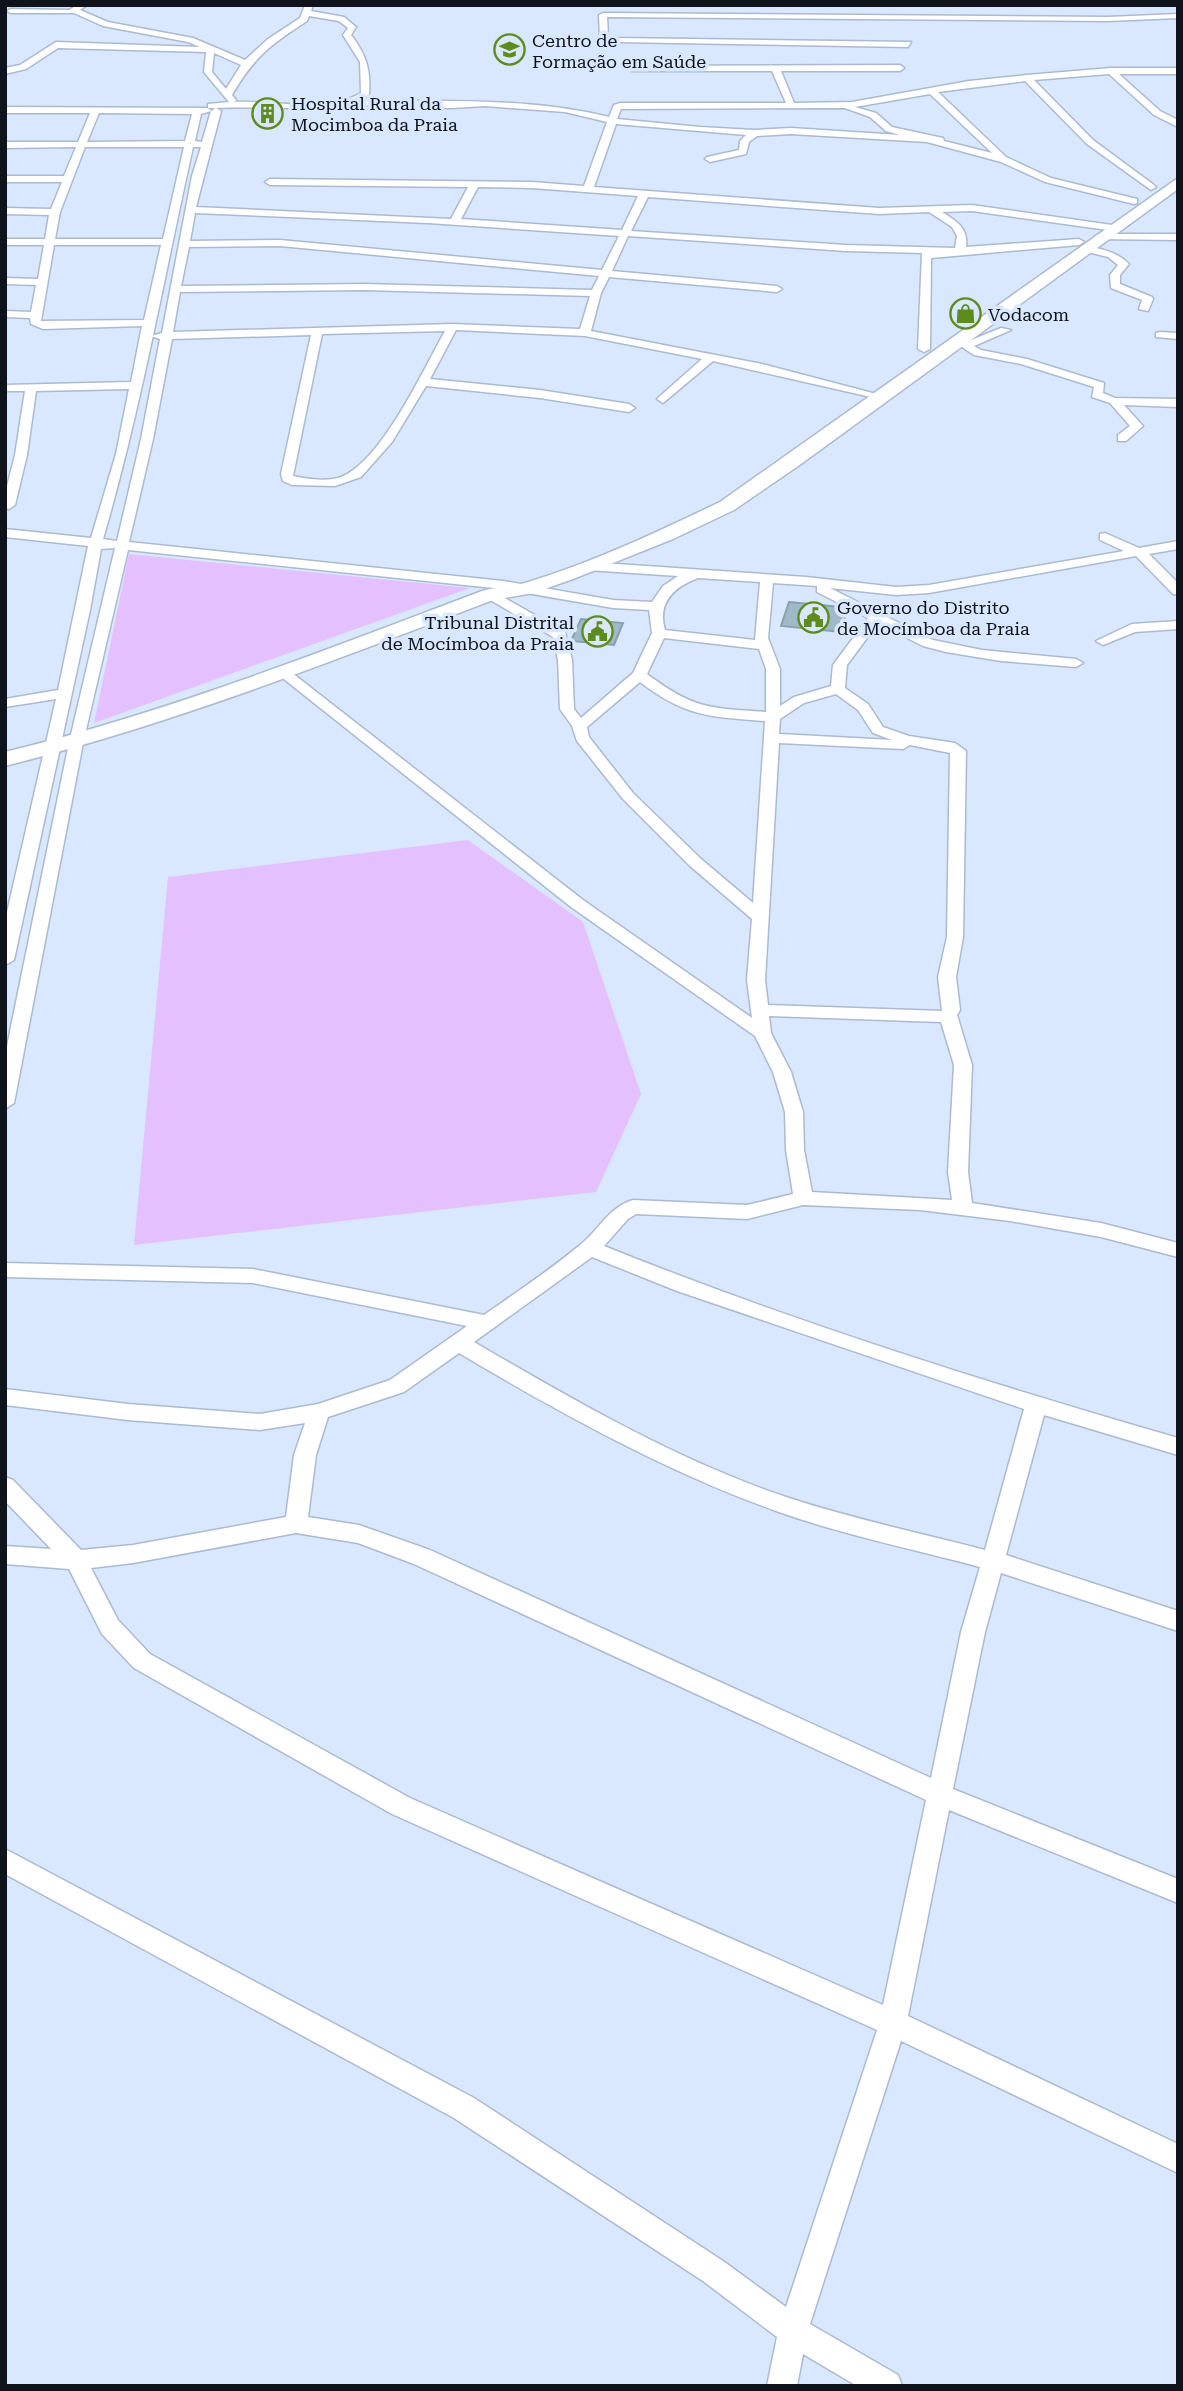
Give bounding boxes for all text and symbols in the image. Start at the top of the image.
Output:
place label: Centro de Formação em Saúde [532,30,706,72]
school or university icon: Centro de Formação em Saúde [492,33,526,67]
place label: Hospital Rural da Mocimboa da Praia [291,93,458,135]
building icon: Hospital Rural da Mocimboa da Praia [251,96,285,130]
shop icon: Vodacom [948,297,982,331]
place label: Vodacom [988,304,1069,325]
place label: Governo do Distrito de Mocímboa da Praia [837,597,1030,639]
public building icon: Governo do Distrito de Mocímboa da Praia [797,600,831,634]
place label: Tribunal Distrital de Mocímboa da Praia [381,612,574,654]
public building icon: Tribunal Distrital de Mocímboa da Praia [580,615,614,649]

